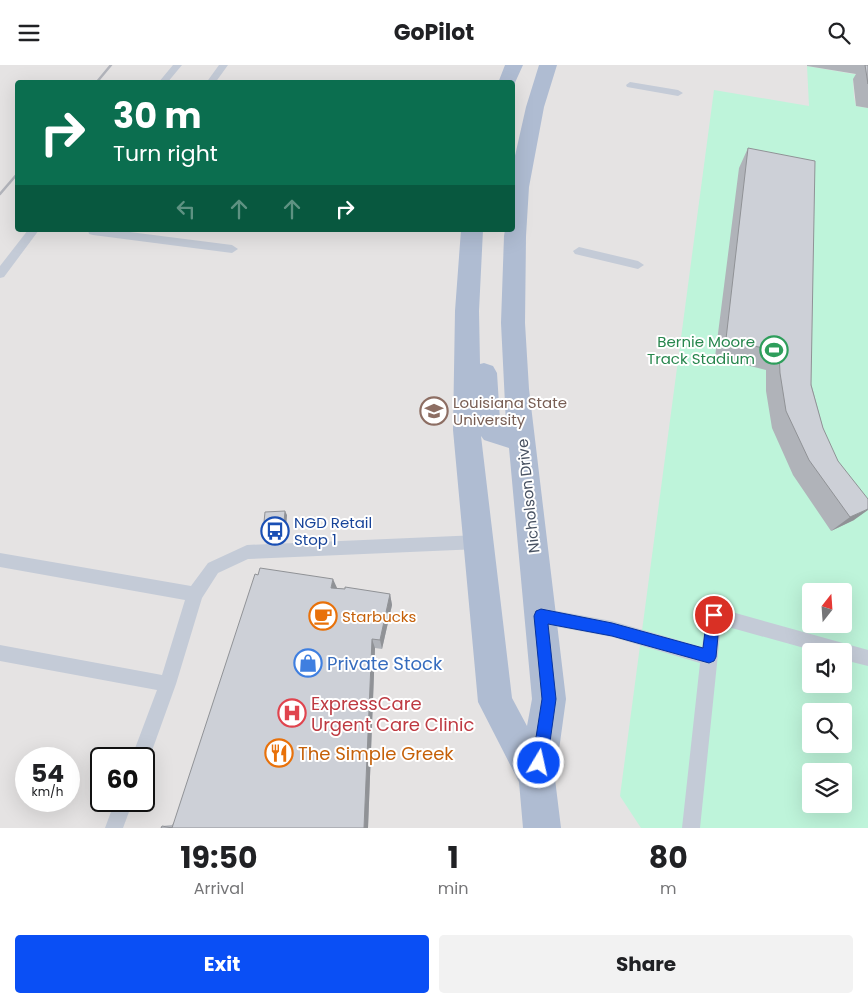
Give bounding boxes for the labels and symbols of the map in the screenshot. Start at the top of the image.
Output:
place label: Bernie Moore Track Stadium [647,331,755,369]
sports icon: Bernie Moore Track Stadium [759,335,789,365]
place label: Louisiana State University [453,392,567,430]
school or university icon: Louisiana State University [419,396,449,426]
street label: Nicholson Drive [512,438,544,554]
place label: NGD Retail Stop 1 [294,512,372,550]
bus stop icon: NGD Retail Stop 1 [260,516,290,546]
north arrow [802,583,852,633]
pin [693,594,735,636]
cafe icon: Starbucks [308,601,338,631]
place label: Starbucks [342,606,417,627]
shop icon: Private Stock [293,648,323,678]
place label: Private Stock [327,651,443,676]
place label: ExpressCare Urgent Care Clinic [311,691,475,737]
hospital icon: ExpressCare Urgent Care Clinic [277,698,307,728]
position arrow [512,736,564,788]
restaurant icon: The Simple Greek [264,738,294,768]
place label: The Simple Greek [298,741,454,766]
speed limit sign: 60 [90,747,155,812]

